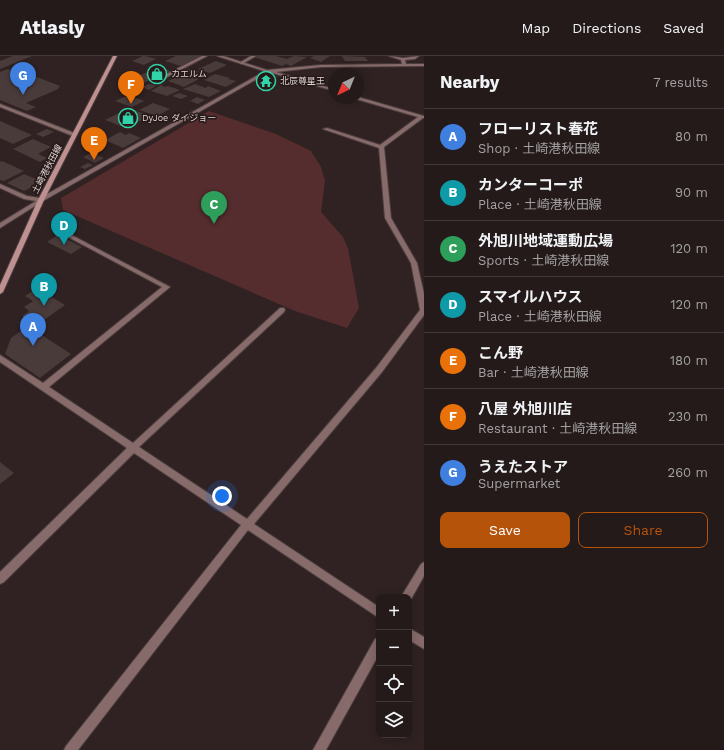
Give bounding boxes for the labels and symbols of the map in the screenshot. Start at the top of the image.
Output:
pin: G [10,62,36,95]
shop icon: カエルム [146,63,168,85]
north arrow [328,68,364,104]
place label: カエルム [171,69,207,79]
temple icon: 北辰尊星王 [255,70,277,92]
pin: F [118,71,144,104]
place label: 北辰尊星王 [280,76,325,86]
shop icon: DyJoe ダイジョー [117,107,139,129]
place label: DyJoe ダイジョー [142,113,216,123]
pin: E [81,127,107,160]
street label: 土崎港秋田線 [30,142,65,195]
pin: C [201,191,227,224]
pin: D [51,212,77,245]
pin: B [31,273,57,306]
pin: A [20,313,46,346]
your location [212,486,232,506]

